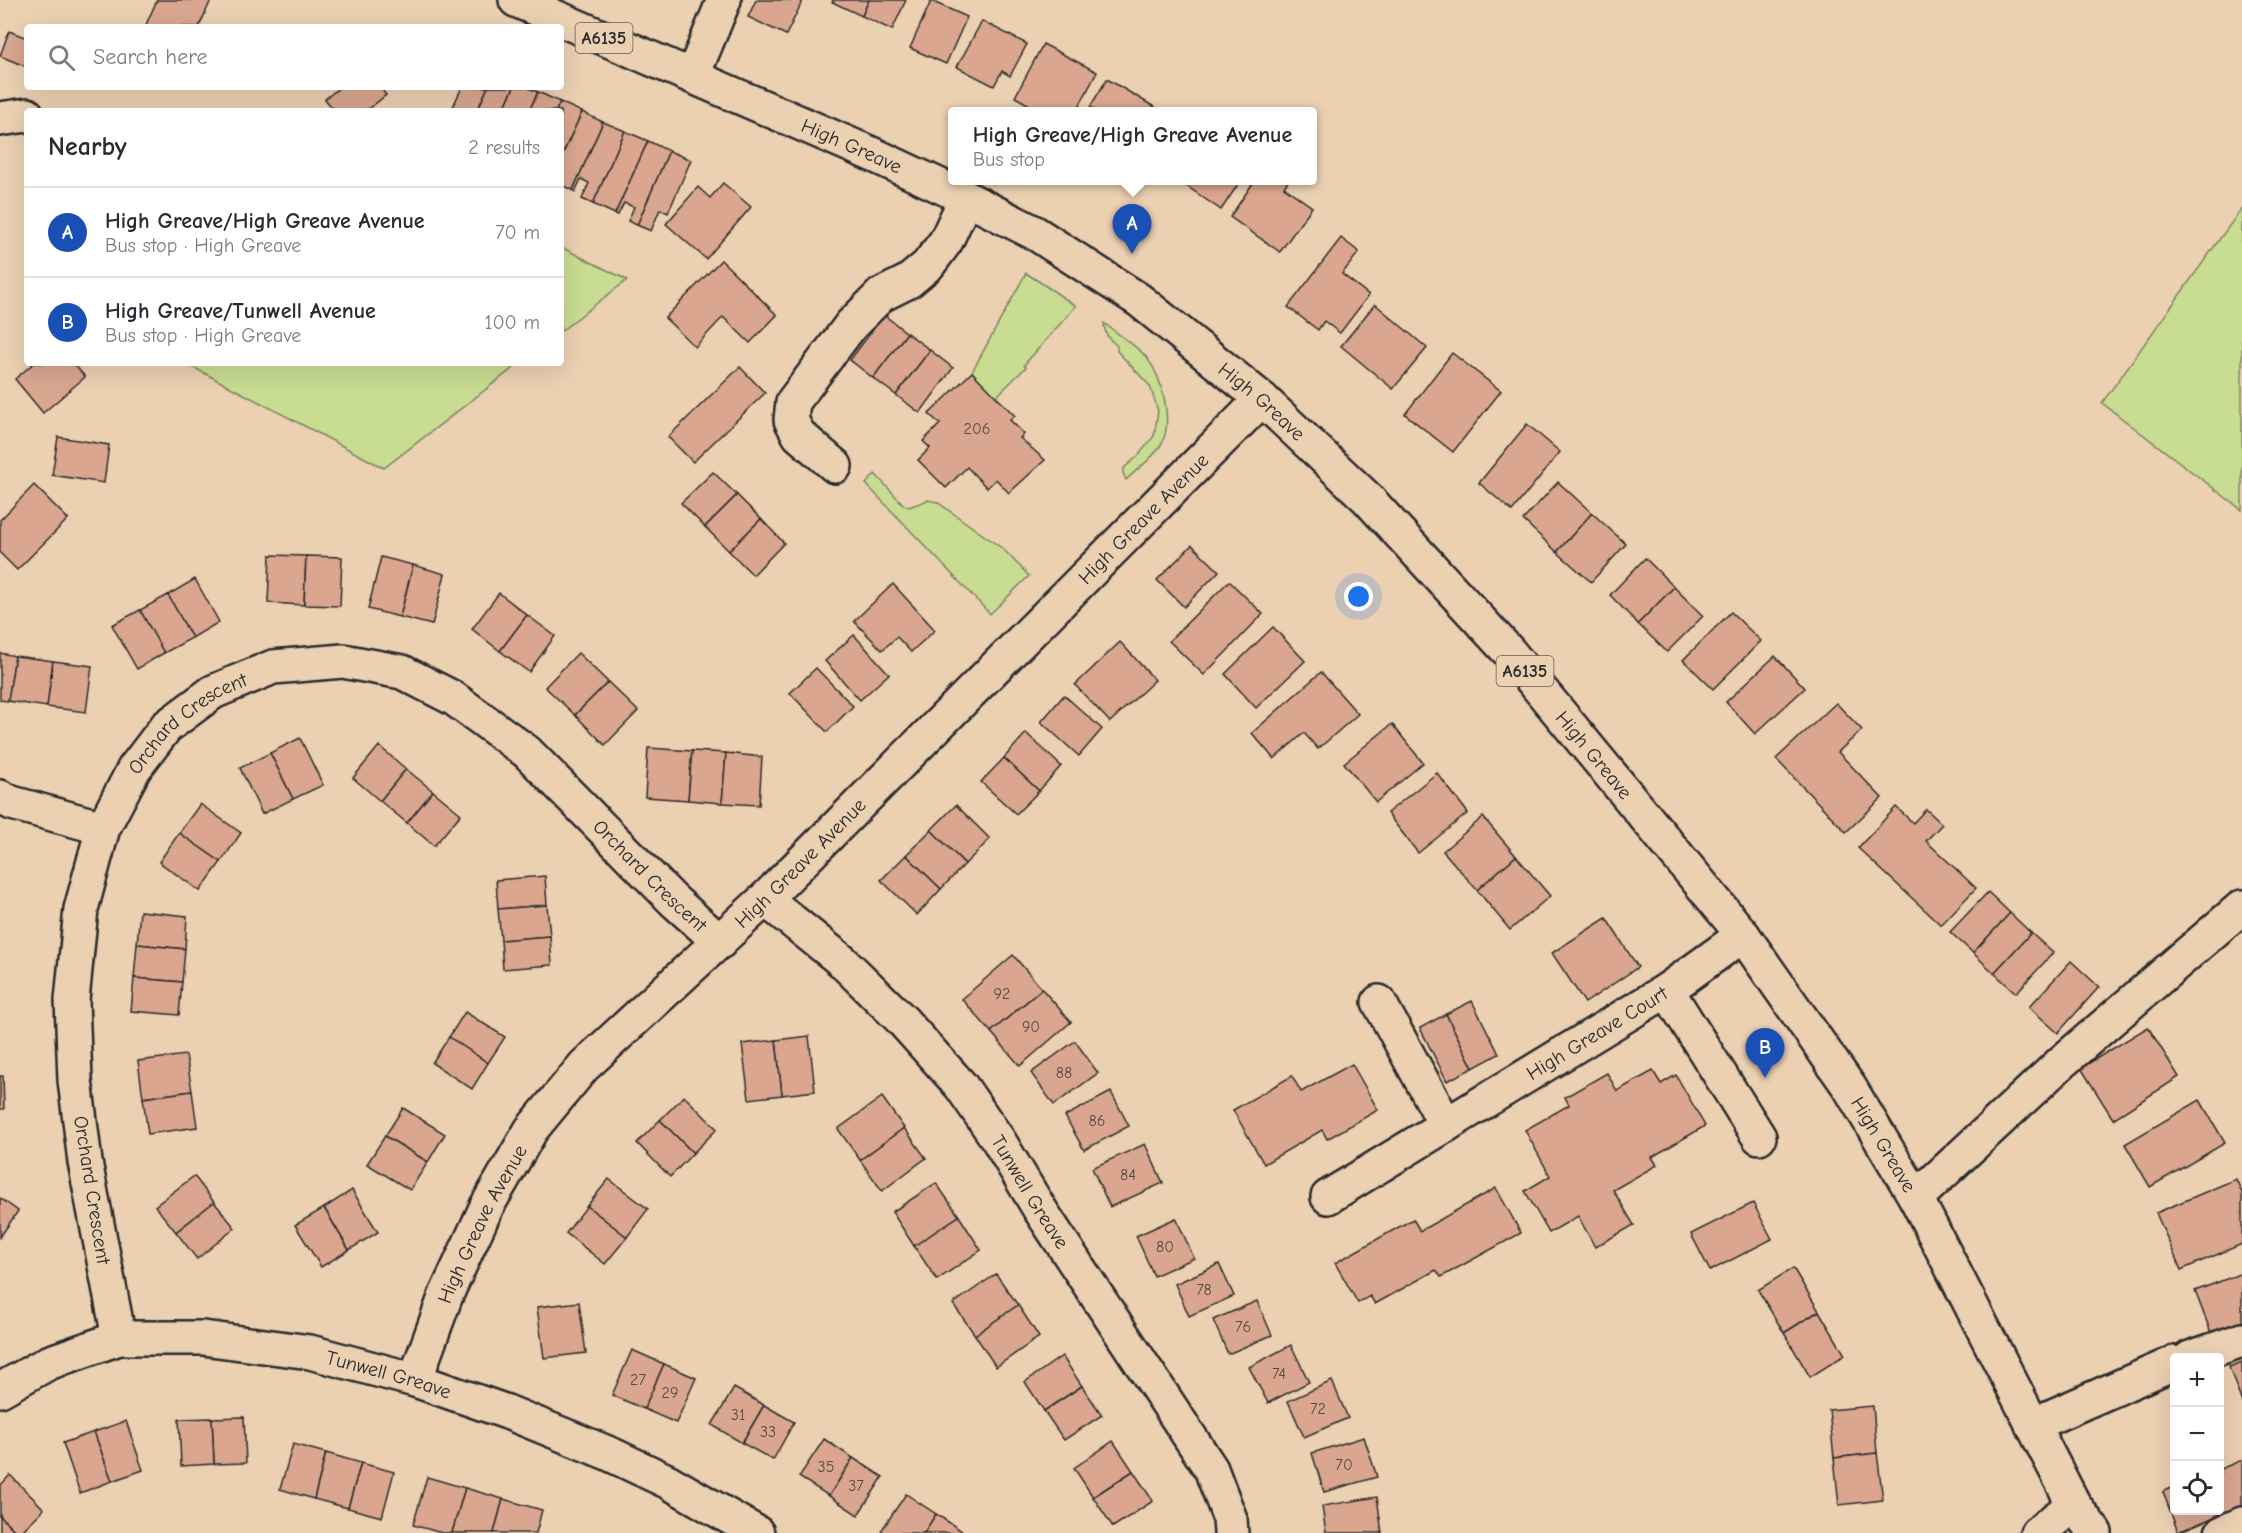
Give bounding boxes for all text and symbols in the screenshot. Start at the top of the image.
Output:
road number: A6135 [576,23,632,53]
search box [24,24,564,90]
icon: search [45,41,78,74]
text: Search here [93,44,208,70]
popup [948,107,1317,185]
street label: High Greave [798,114,906,178]
text: High Greave/High Greave Avenue [973,122,1292,148]
text: Nearby [48,132,127,162]
text: 2 results [468,136,540,159]
text: Bus stop [973,148,1045,171]
pin: A [1112,204,1152,254]
text: High Greave/High Greave Avenue [105,208,425,234]
text: A [62,221,73,244]
text: 70 m [495,221,540,244]
text: Bus stop · High Greave [105,234,301,257]
text: High Greave/Tunwell Avenue [105,298,376,324]
text: B [61,311,74,334]
text: 100 m [485,311,540,334]
text: Bus stop · High Greave [105,324,301,347]
street label: High Greave [1214,357,1310,445]
house number: 206 [964,420,990,438]
street label: High Greave Avenue [1073,448,1213,589]
your location [1344,582,1373,611]
road number: A6135 [1496,656,1553,686]
street label: Orchard Crescent [123,667,252,778]
street label: High Greave [1551,706,1637,804]
street label: High Greave Avenue [730,793,870,933]
street label: Orchard Crescent [589,815,713,937]
street label: High Greave Court [1522,980,1673,1085]
house number: 92 [994,985,1010,1003]
house number: 90 [1022,1018,1040,1036]
pin: B [1746,1028,1784,1078]
house number: 88 [1056,1064,1072,1082]
street label: High Greave [1846,1092,1921,1196]
house number: 86 [1089,1112,1105,1130]
street label: Orchard Crescent [69,1114,115,1267]
street label: Tunwell Greave [987,1131,1074,1253]
street label: High Greave Avenue [432,1141,532,1306]
house number: 84 [1120,1166,1136,1184]
house number: 80 [1156,1238,1174,1256]
house number: 78 [1196,1281,1212,1299]
house number: 76 [1235,1318,1251,1336]
street label: Tunwell Greave [324,1345,454,1403]
map controls [2170,1353,2224,1515]
button: + [2170,1353,2224,1407]
house number: 74 [1272,1365,1286,1383]
house number: 27 [630,1371,646,1389]
house number: 29 [662,1384,678,1402]
house number: 72 [1310,1400,1326,1418]
house number: 31 [731,1406,745,1424]
button: − [2170,1407,2224,1461]
house number: 33 [760,1423,776,1441]
house number: 70 [1335,1456,1353,1474]
house number: 35 [818,1458,834,1476]
button: locate [2170,1461,2224,1515]
house number: 37 [848,1477,864,1495]

